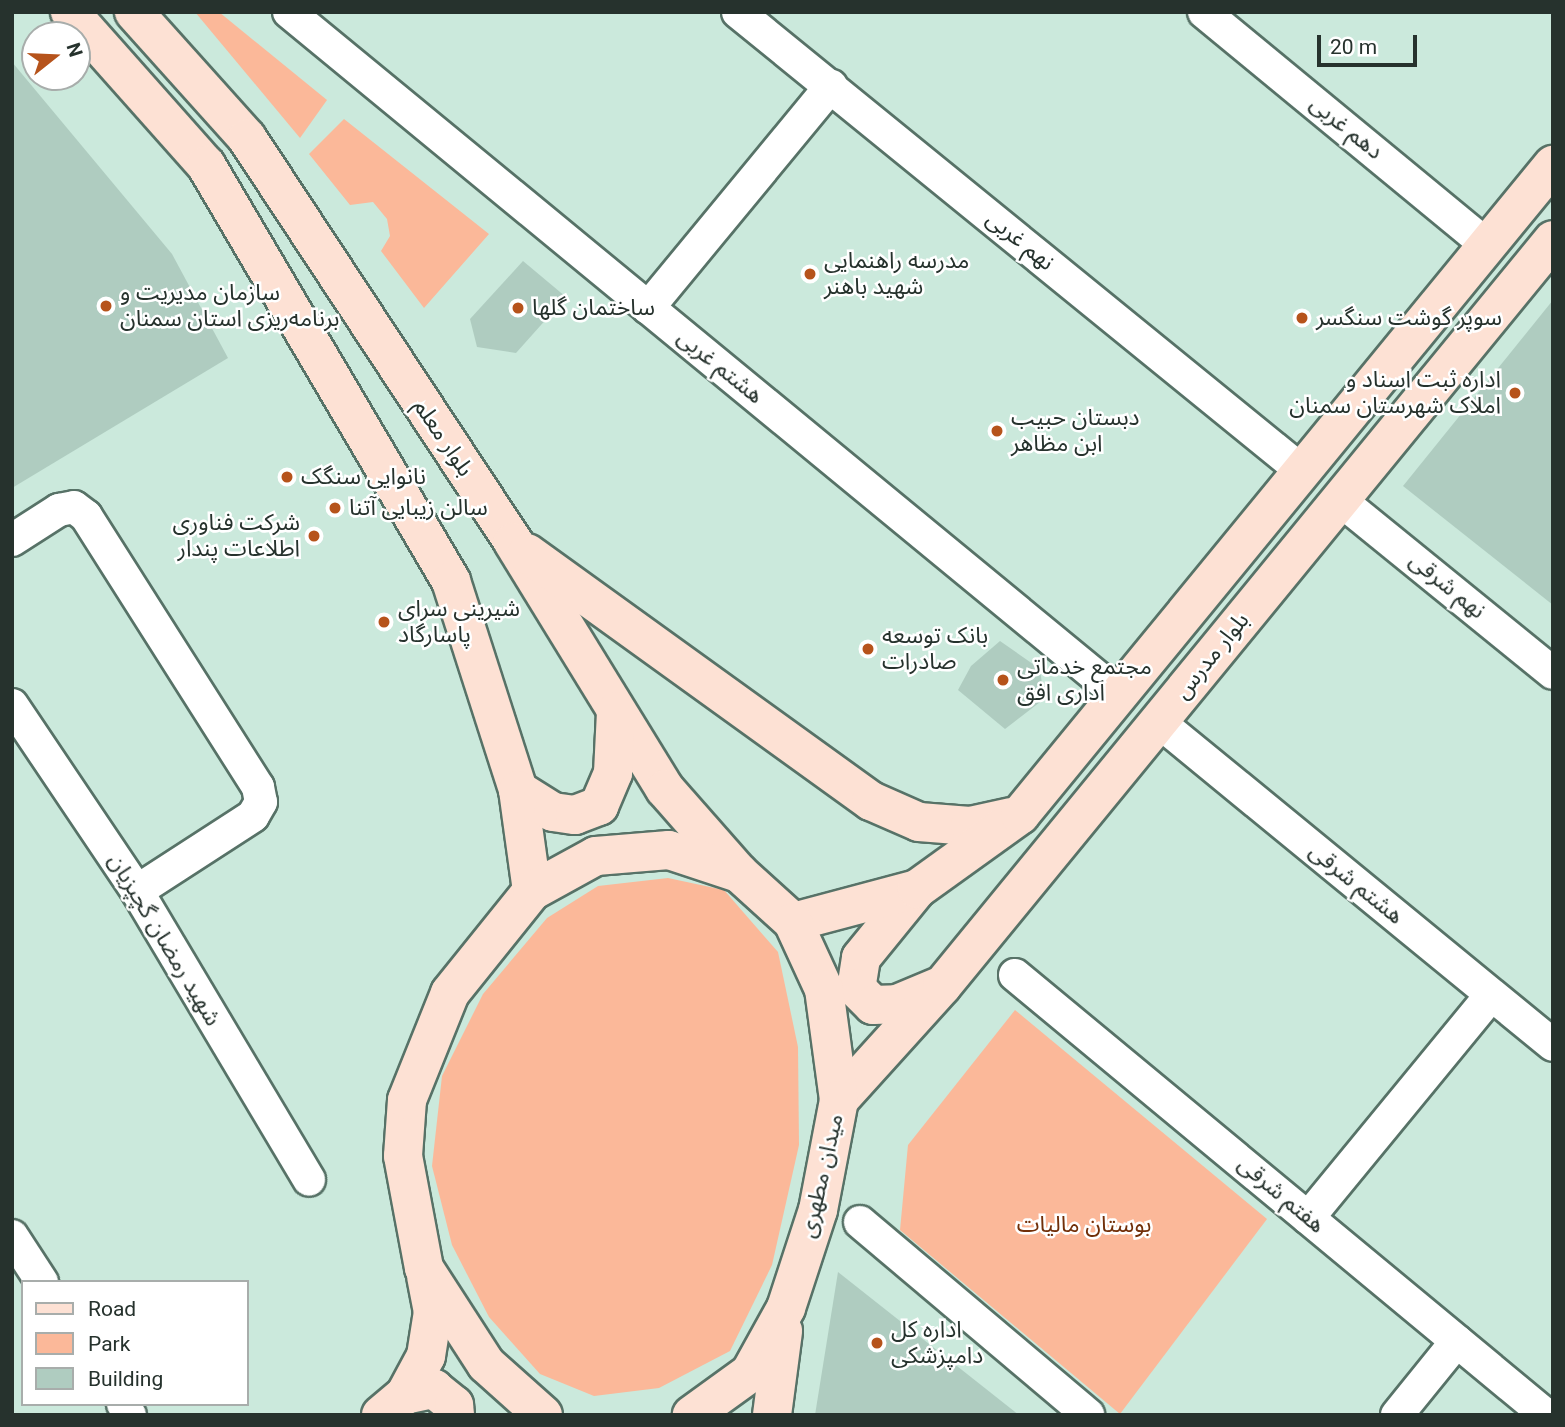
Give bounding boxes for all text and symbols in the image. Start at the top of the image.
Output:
north arrow [21,21,91,91]
scale bar [1320,21,1420,65]
text: 20 m [1330,35,1377,59]
text: N [62,40,88,60]
street label: دهم غربی [1304,90,1388,166]
street label: نهم غربی [980,205,1060,277]
place label: مدرسه راهنمایی شهید باهنر [824,247,969,301]
marker: مدرسه راهنمایی شهید باهنر [802,266,818,282]
place label: سازمان مدیریت و برنامه‌ریزی استان سمنان [120,279,340,333]
place label: ساختمان گلها [532,294,655,322]
marker: سازمان مدیریت و برنامه‌ریزی استان سمنان [98,298,114,314]
marker: ساختمان گلها [510,300,526,316]
place label: سوپر گوشت سنگسر [1316,304,1502,332]
marker: سوپر گوشت سنگسر [1294,310,1310,326]
street label: هشتم غربی [671,324,769,410]
place label: اداره ثبت اسناد و املاک شهرستان سمنان [1289,366,1501,420]
marker: اداره ثبت اسناد و املاک شهرستان سمنان [1507,385,1523,401]
street label: بلوار معلم [407,394,479,482]
place label: دبستان حبیب ابن مظاهر [1011,404,1140,458]
marker: دبستان حبیب ابن مظاهر [989,423,1005,439]
place label: نانوایی سنگک [301,463,426,491]
marker: نانوایی سنگک [279,469,295,485]
place label: سالن زیبایی آتنا [349,494,488,522]
marker: سالن زیبایی آتنا [327,500,343,516]
place label: شرکت فناوری اطلاعات پندار [172,509,300,563]
marker: شرکت فناوری اطلاعات پندار [306,528,322,544]
street label: نهم شرقی [1403,547,1491,625]
place label: شیرینی سرای پاسارگاد [398,595,520,649]
street label: بلوار مدرس [1169,607,1255,705]
marker: شیرینی سرای پاسارگاد [376,614,392,630]
place label: بانک توسعه صادرات [882,622,988,676]
marker: بانک توسعه صادرات [860,641,876,657]
place label: مجتمع خدماتی اداری افق [1017,653,1152,707]
marker: مجتمع خدماتی اداری افق [995,672,1011,688]
street label: هشتم شرقی [1303,838,1409,930]
street label: شهید رمضان گچپزیان [102,849,226,1031]
street label: میدان مطهری [794,1111,850,1241]
street label: هفتم شرقی [1232,1151,1330,1239]
park label: بوستان مالیات [1017,1211,1151,1239]
legend [21,1280,248,1406]
text: Road [88,1297,136,1321]
place label: اداره کل دامپزشکی [891,1316,983,1370]
text: Park [88,1332,130,1356]
marker: اداره کل دامپزشکی [869,1335,885,1351]
text: Building [88,1367,163,1391]

